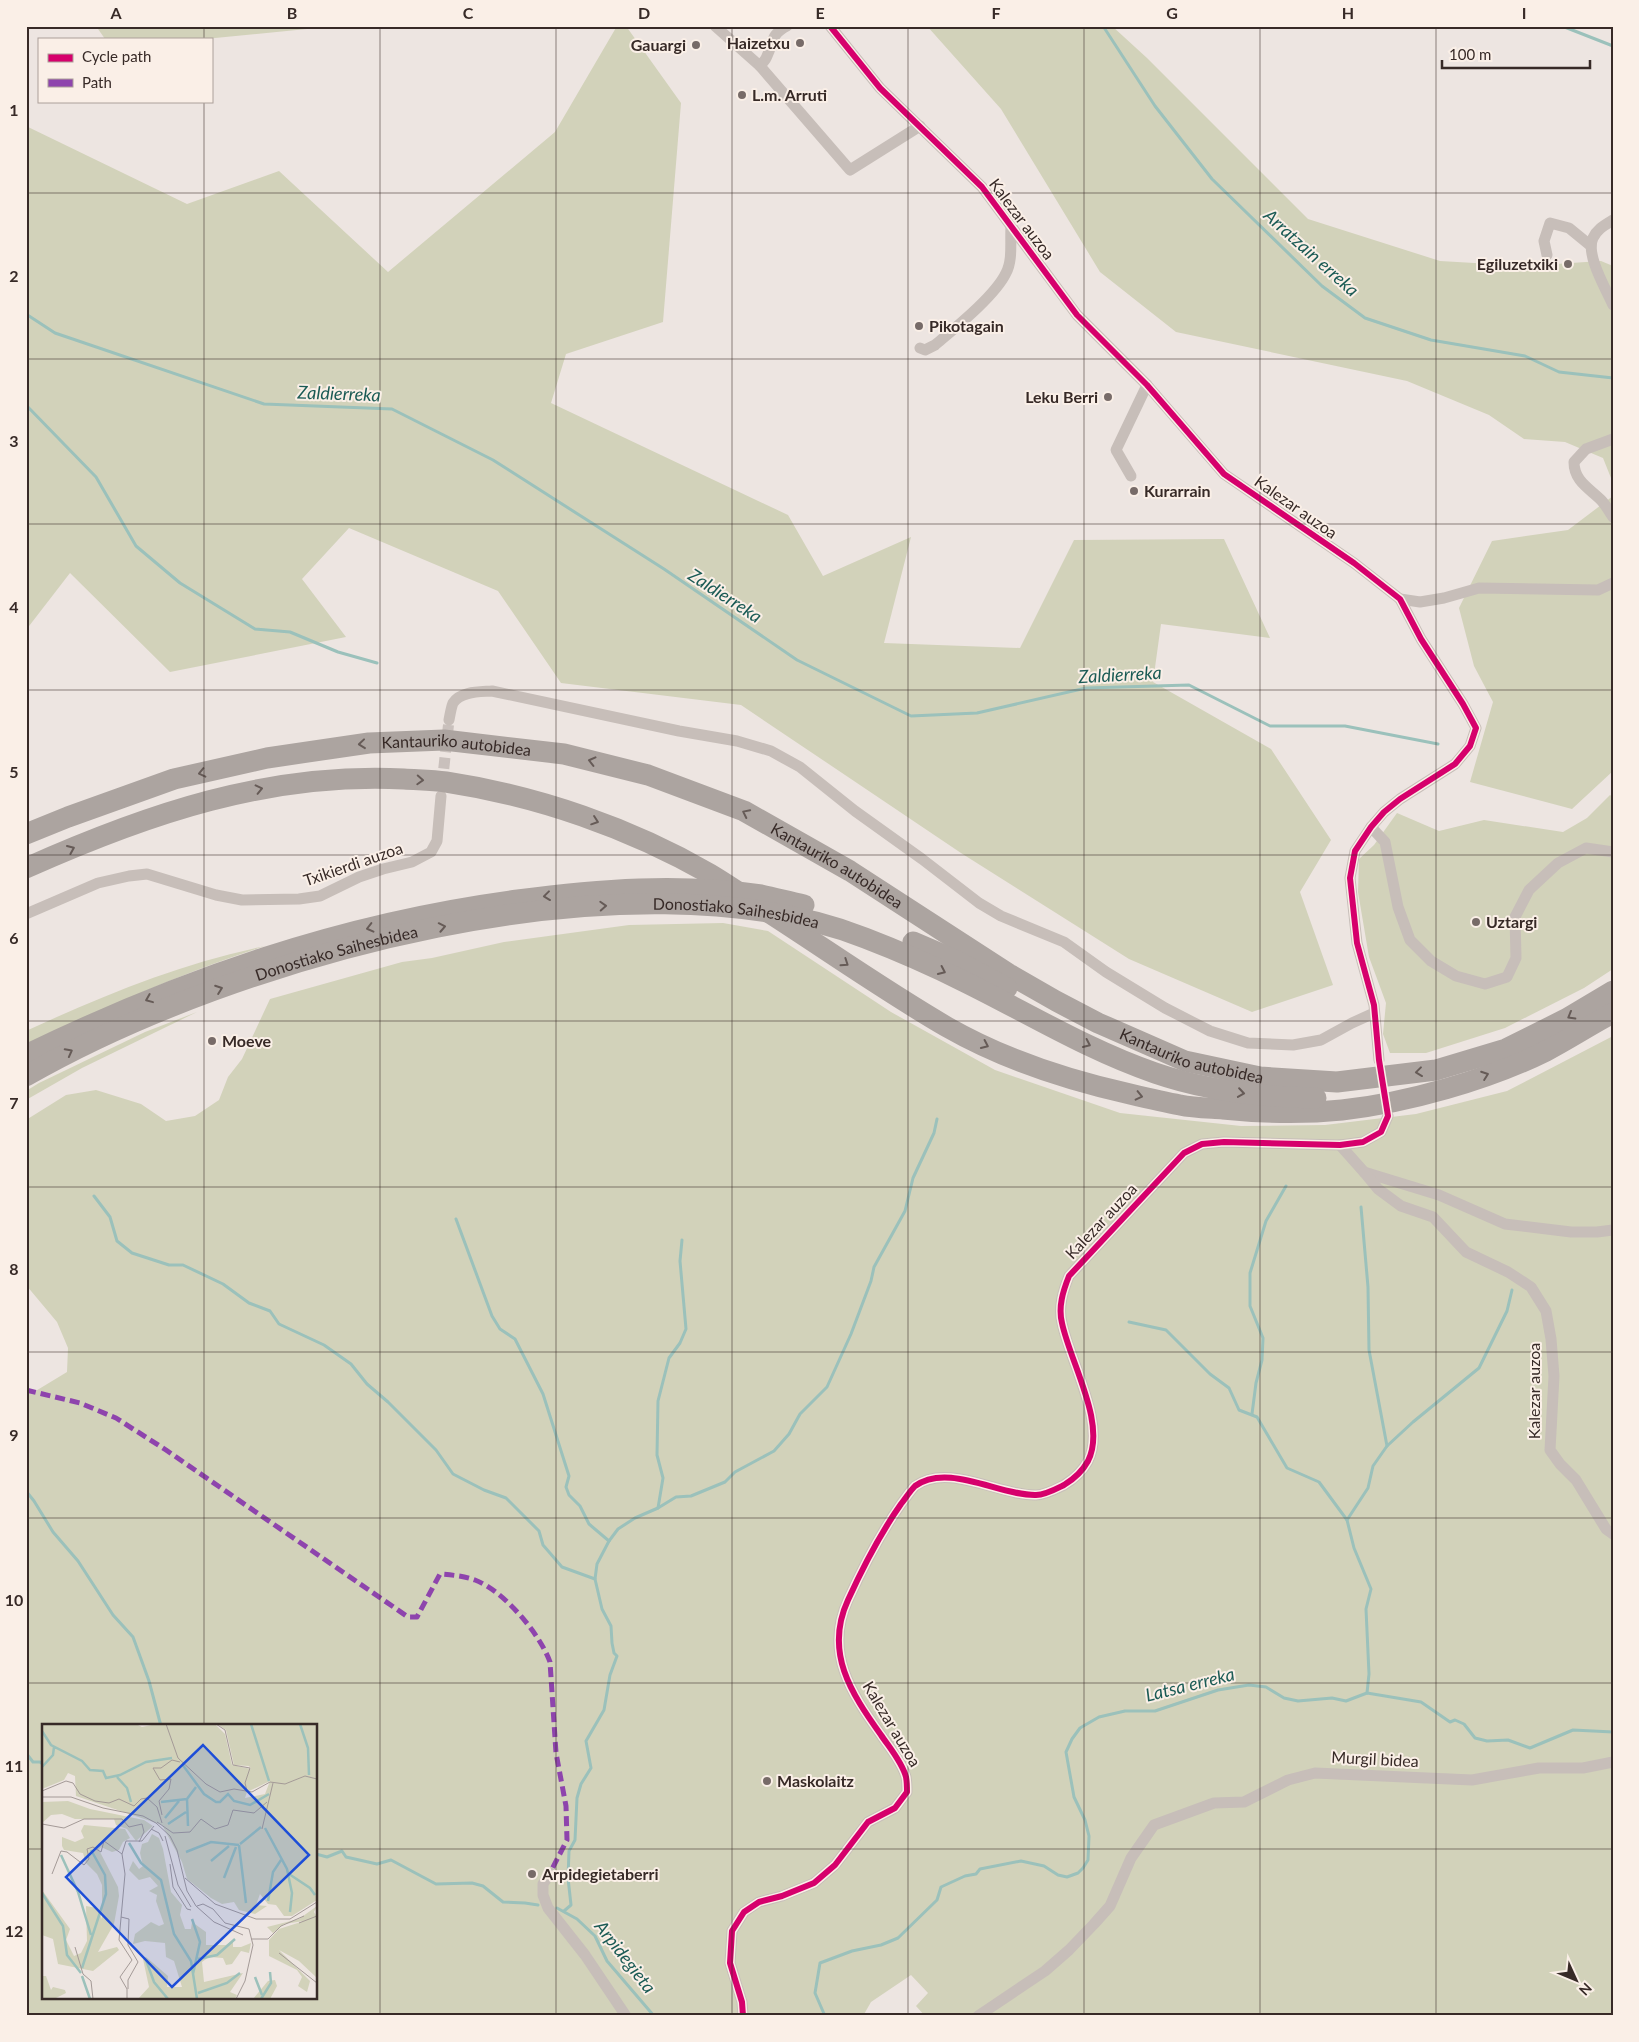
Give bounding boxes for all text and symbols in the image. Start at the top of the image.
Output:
text: A [109,3,122,22]
text: B [287,3,297,22]
text: C [463,3,474,22]
text: D [638,3,650,22]
text: E [815,3,825,22]
text: F [991,3,1001,22]
text: G [1166,3,1178,22]
text: H [1342,3,1354,22]
text: I [1522,3,1526,22]
place label: Haizetxu [727,33,790,52]
place label: Gauargi [631,35,686,54]
marker: Haizetxu [794,37,806,49]
legend [38,38,212,102]
scale bar [1442,38,1589,70]
marker: Gauargi [690,39,702,51]
text: 100 m [1449,45,1491,63]
text: Cycle path [82,47,151,65]
text: Path [82,73,112,91]
place label: L.m. Arruti [752,85,827,104]
marker: L.m. Arruti [736,89,748,101]
text: 1 [9,100,19,119]
street label: Kalezar auzoa [986,174,1059,263]
water label: Arratzain erreka [1259,203,1364,301]
place label: Egiluzetxiki [1477,254,1558,273]
marker: Egiluzetxiki [1562,258,1574,270]
text: 2 [9,266,19,285]
place label: Pikotagain [929,316,1004,335]
marker: Pikotagain [913,320,925,332]
water label: Zaldierreka [296,381,381,405]
place label: Leku Berri [1025,387,1098,406]
marker: Leku Berri [1102,391,1114,403]
text: 3 [9,431,19,450]
street label: Kalezar auzoa [1251,471,1341,542]
place label: Kurarrain [1144,481,1211,500]
marker: Kurarrain [1128,485,1140,497]
water label: Zaldierreka [684,563,766,627]
text: 4 [9,597,19,616]
water label: Zaldierreka [1077,661,1162,687]
street label: Kantauriko autobidea [381,730,532,759]
one-way arrow [357,738,365,749]
one-way arrow [588,756,597,767]
text: 5 [9,762,19,781]
one-way arrow [198,767,207,778]
one-way arrow [417,775,425,786]
one-way arrow [254,784,263,795]
one-way arrow [742,809,751,819]
one-way arrow [590,815,599,825]
street label: Kantauriko autobidea [768,818,907,912]
street label: Txikierdi auzoa [301,838,405,889]
one-way arrow [66,845,75,855]
one-way arrow [543,890,551,901]
street label: Donostiako Saihesbidea [653,894,821,932]
one-way arrow [600,901,608,912]
place label: Uztargi [1486,912,1537,931]
marker: Uztargi [1470,916,1482,928]
street label: Donostiako Saihesbidea [253,921,419,984]
one-way arrow [366,922,375,933]
one-way arrow [438,923,447,933]
text: 6 [9,928,19,947]
one-way arrow [840,957,849,967]
one-way arrow [937,965,946,975]
one-way arrow [214,985,222,995]
one-way arrow [145,993,154,1003]
one-way arrow [1567,1010,1576,1020]
street label: Kantauriko autobidea [1117,1024,1265,1087]
place label: Moeve [222,1031,272,1050]
marker: Moeve [206,1035,218,1047]
one-way arrow [1081,1038,1090,1048]
one-way arrow [980,1039,989,1050]
one-way arrow [63,1048,72,1058]
one-way arrow [1415,1066,1423,1077]
one-way arrow [1480,1071,1489,1081]
one-way arrow [1237,1087,1245,1098]
one-way arrow [1135,1090,1144,1101]
text: 7 [9,1093,19,1112]
street label: Kalezar auzoa [1061,1179,1140,1262]
text: 8 [9,1259,19,1278]
street label: Kalezar auzoa [1524,1343,1543,1439]
text: 9 [9,1425,19,1444]
text: 10 [5,1590,23,1609]
water label: Latsa erreka [1143,1662,1237,1706]
street label: Kalezar auzoa [859,1677,925,1770]
inset map [42,1724,318,2000]
street label: Murgil bidea [1331,1747,1419,1770]
text: 11 [5,1756,23,1775]
place label: Maskolaitz [777,1771,854,1790]
marker: Maskolaitz [761,1775,773,1787]
place label: Arpidegietaberri [541,1864,659,1883]
marker: Arpidegietaberri [526,1868,538,1880]
water label: Arpidegieta [590,1915,661,1997]
text: 12 [5,1921,23,1940]
north arrow [1552,1954,1602,2004]
text: N [1576,1980,1596,1999]

